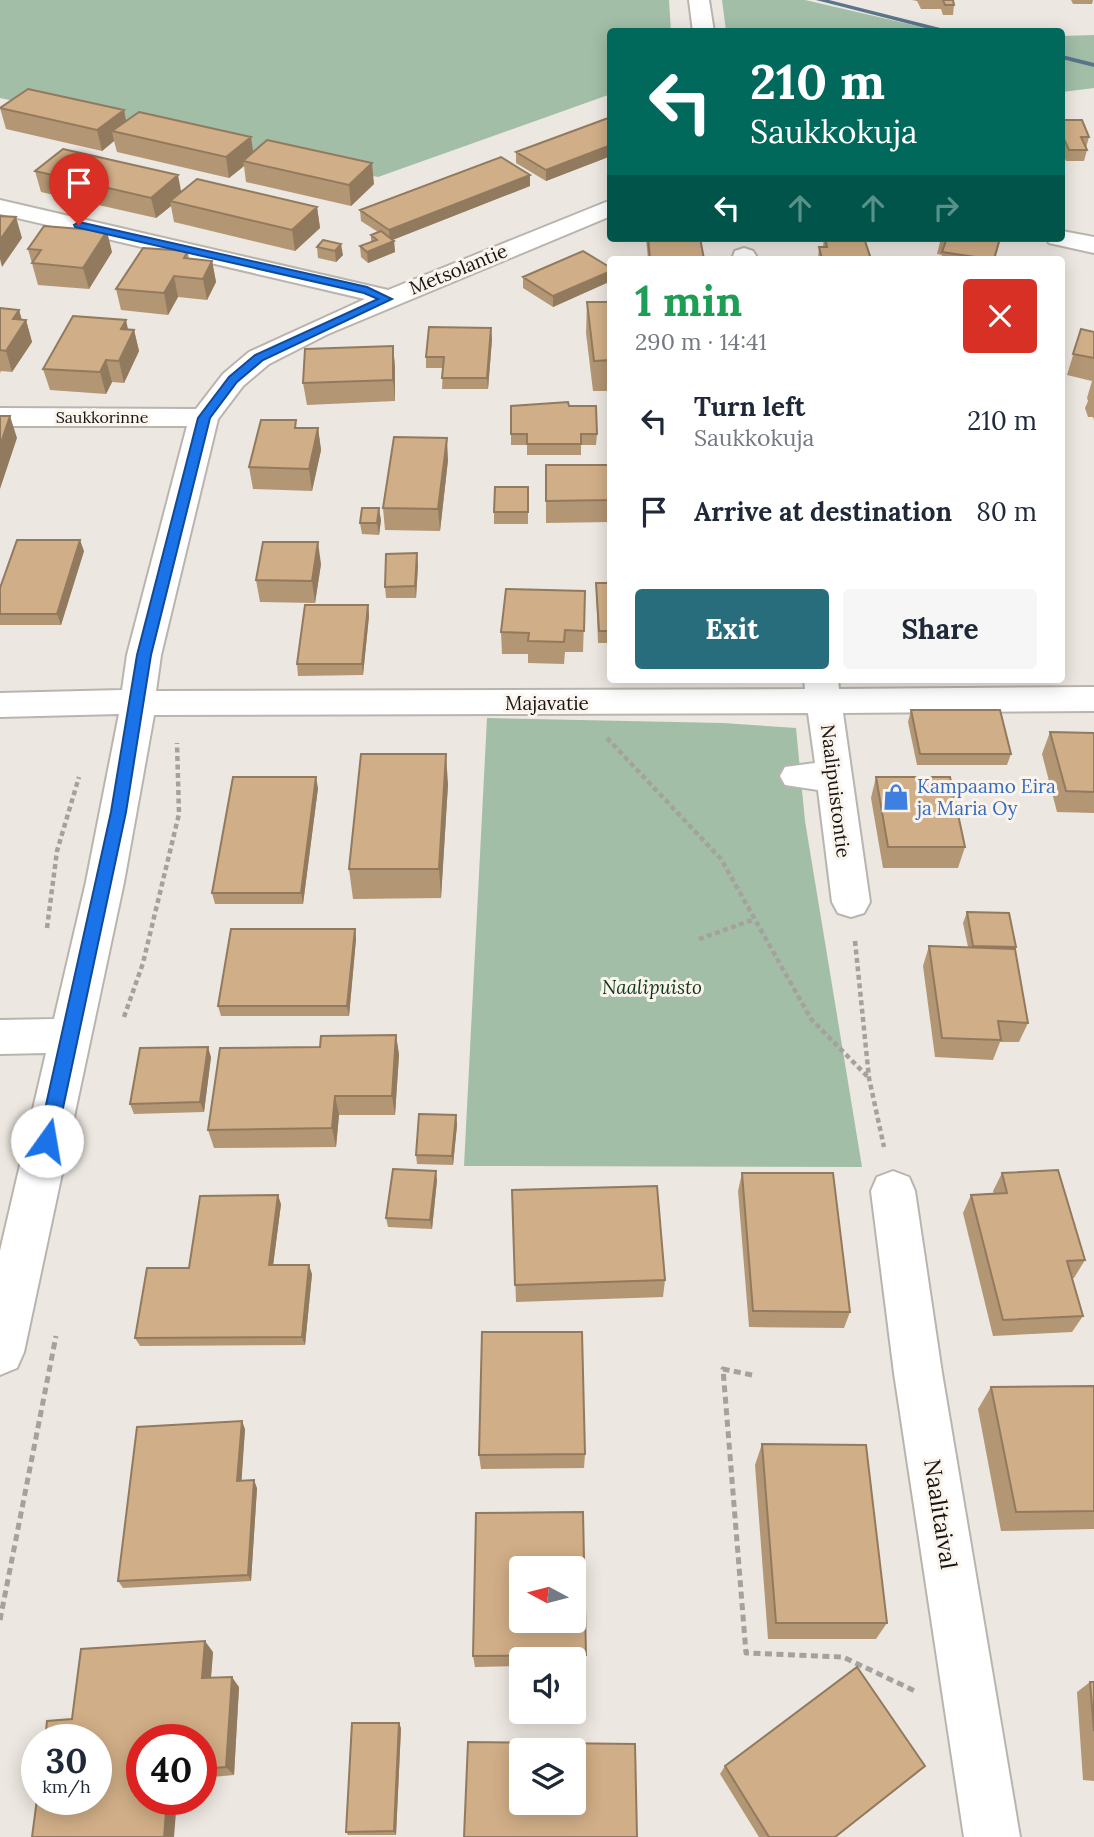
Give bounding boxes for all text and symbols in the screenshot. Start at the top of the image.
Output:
text: 210 m [750,50,885,112]
icon: left [635,56,726,147]
text: Saukkokuja [750,111,918,152]
pin [49,153,109,225]
icon: arrive [60,164,98,202]
icon: left [708,189,746,227]
icon: ahead [781,189,819,227]
icon: ahead [854,189,892,227]
icon: right [927,189,965,227]
street label: Metsolantie [405,238,511,300]
text: 1 min [635,274,742,328]
button: close [963,279,1037,353]
text: 290 m · 14:41 [635,327,767,356]
text: Turn left [694,390,805,423]
icon: left [635,402,673,440]
text: 210 m [967,404,1037,437]
street label: Saukkorinne [56,407,149,427]
text: Saukkokuja [694,423,814,452]
icon: arrive [635,493,673,531]
text: Arrive at destination [694,495,952,528]
text: 80 m [976,495,1037,528]
button: Exit [635,589,829,669]
button: Share [843,589,1037,669]
street label: Majavatie [505,691,589,715]
street label: Naalipuistontie [816,723,856,859]
place label: Kampaamo Eira ja Maria Oy [915,774,1056,820]
shop icon: Kampaamo Eira ja Maria Oy [881,782,911,812]
park label: Naalipuisto [602,975,702,999]
position arrow [10,1104,84,1178]
street label: Naalitaival [918,1457,964,1571]
north arrow [509,1556,586,1633]
map controls [509,1556,586,1815]
button: sound [509,1647,586,1724]
speed limit sign: 40 [126,1724,217,1815]
text: 30 [46,1738,87,1783]
button: layers [509,1738,586,1815]
text: km/h [42,1775,91,1798]

